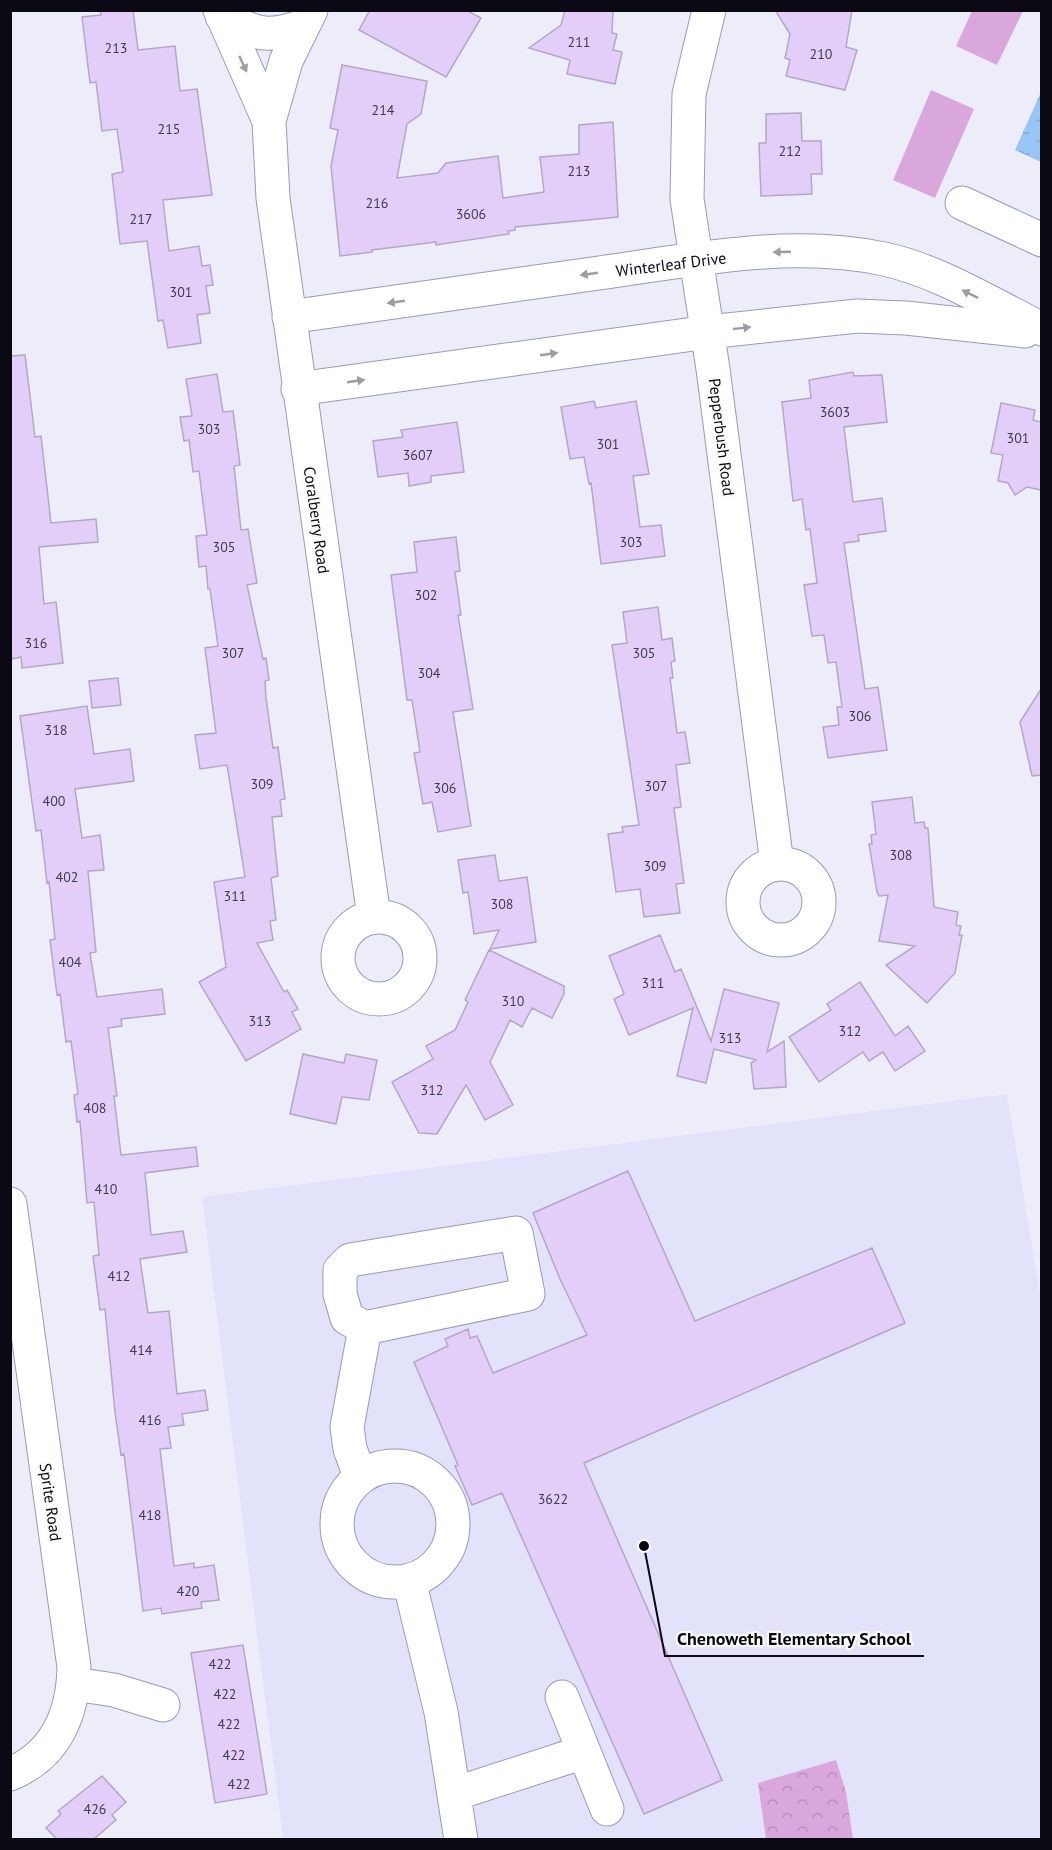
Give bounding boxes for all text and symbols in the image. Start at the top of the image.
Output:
house number: 211 [568,33,590,51]
house number: 213 [105,39,127,57]
house number: 210 [810,45,833,63]
one-way arrow [238,56,248,74]
house number: 214 [372,101,395,119]
house number: 215 [158,120,180,138]
house number: 212 [779,142,801,160]
house number: 213 [568,162,590,180]
house number: 216 [366,194,388,212]
house number: 3606 [456,205,486,223]
house number: 217 [130,210,152,228]
street label: Winterleaf Drive [615,247,727,281]
one-way arrow [773,248,792,257]
one-way arrow [579,270,598,279]
house number: 301 [170,283,192,301]
one-way arrow [961,289,978,299]
one-way arrow [386,297,405,306]
one-way arrow [733,323,752,333]
one-way arrow [540,349,559,358]
one-way arrow [346,377,365,386]
street label: Pepperbush Road [705,377,739,497]
house number: 3603 [820,403,850,421]
house number: 303 [198,420,220,438]
house number: 301 [1007,429,1029,447]
house number: 301 [597,435,619,453]
house number: 3607 [403,446,433,464]
street label: Coralberry Road [300,465,334,575]
house number: 303 [620,533,642,551]
house number: 305 [213,538,235,556]
house number: 302 [415,586,437,604]
house number: 316 [25,634,47,652]
house number: 307 [222,644,244,662]
house number: 305 [633,644,655,662]
house number: 304 [418,664,441,682]
house number: 306 [849,707,871,725]
house number: 318 [45,721,67,739]
house number: 309 [251,775,273,793]
house number: 307 [645,777,667,795]
house number: 306 [434,779,456,797]
house number: 400 [43,792,66,810]
house number: 308 [890,846,912,864]
house number: 309 [644,857,666,875]
house number: 402 [56,868,78,886]
house number: 311 [224,887,246,905]
house number: 308 [491,895,513,913]
house number: 404 [59,953,82,971]
house number: 311 [642,974,664,992]
house number: 310 [502,992,525,1010]
house number: 313 [249,1012,271,1030]
house number: 312 [839,1022,861,1040]
house number: 313 [719,1029,741,1047]
house number: 312 [421,1081,443,1099]
house number: 408 [84,1099,106,1117]
house number: 410 [95,1180,118,1198]
house number: 412 [108,1267,130,1285]
house number: 414 [130,1341,153,1359]
house number: 416 [139,1411,161,1429]
street label: Sprite Road [36,1462,66,1542]
house number: 3622 [538,1490,568,1508]
house number: 418 [139,1506,161,1524]
house number: 420 [177,1582,200,1600]
callout: Chenoweth Elementary School [665,1620,924,1656]
text: Chenoweth Elementary School [677,1627,912,1650]
house number: 422 [209,1655,231,1673]
house number: 422 [214,1685,236,1703]
house number: 422 [218,1715,240,1733]
house number: 422 [223,1746,245,1764]
house number: 422 [228,1775,250,1793]
house number: 426 [84,1800,106,1818]

